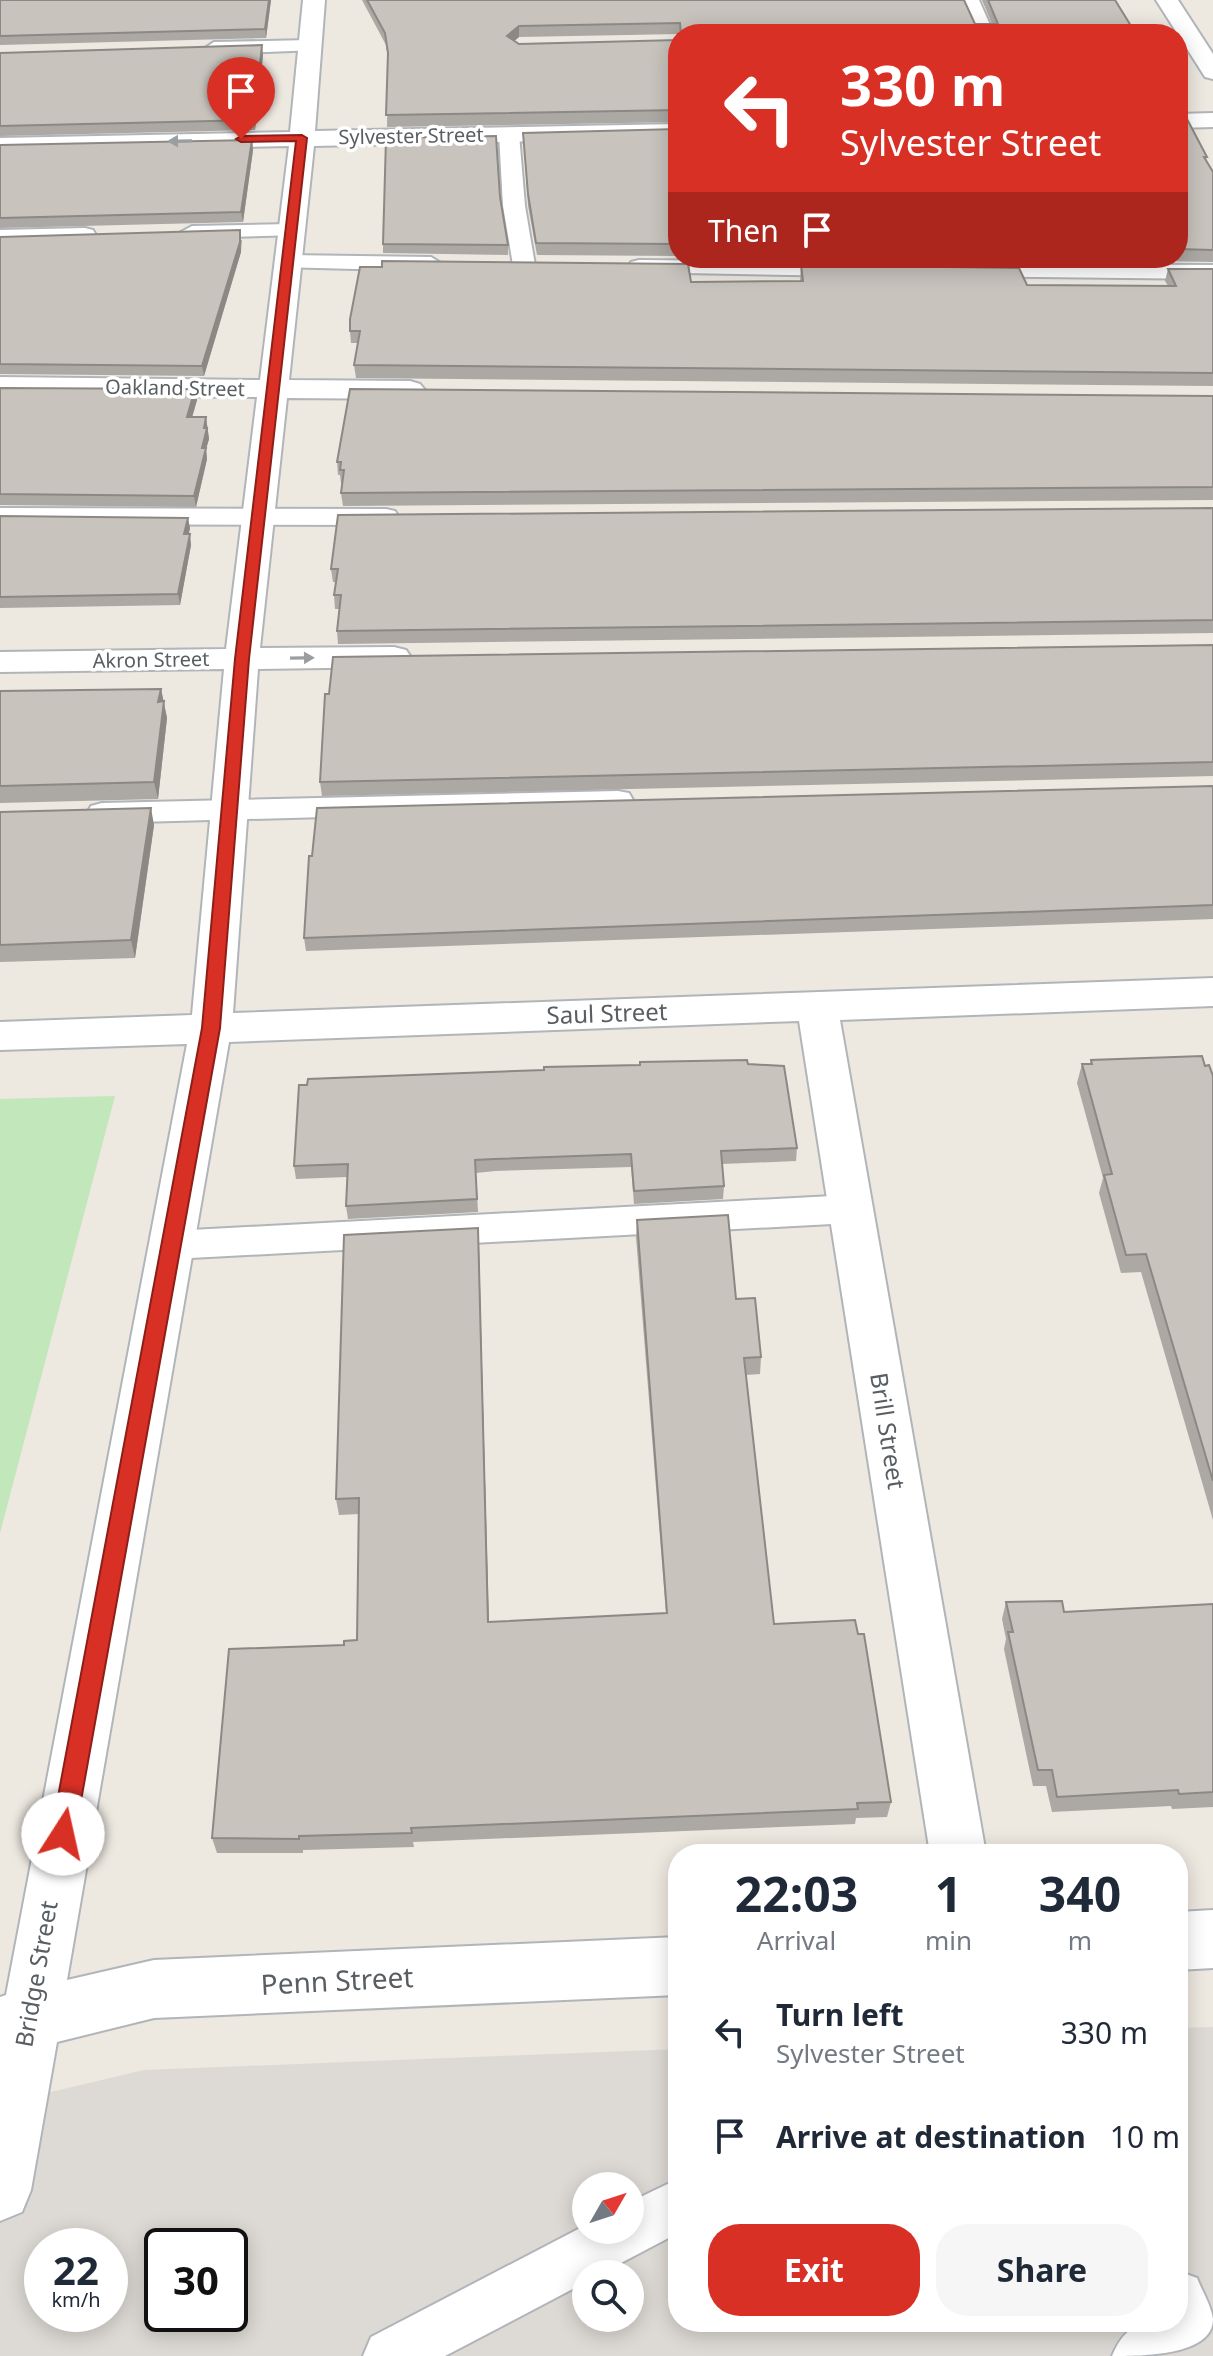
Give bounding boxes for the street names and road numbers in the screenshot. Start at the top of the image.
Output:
street label: Sylvester Street [338,121,484,150]
street label: Oakland Street [105,373,245,402]
street label: Akron Street [92,645,210,674]
street label: Saul Street [546,994,668,1031]
street label: Brill Street [863,1370,914,1492]
street label: Bridge Street [6,1898,65,2049]
street label: Penn Street [260,1957,414,2003]

